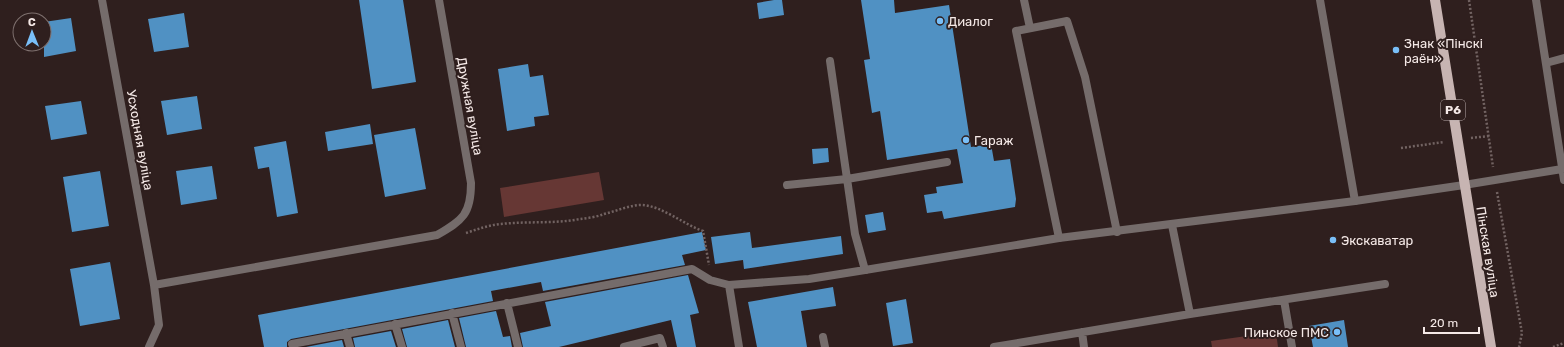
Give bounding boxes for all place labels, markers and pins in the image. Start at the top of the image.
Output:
place label: Диалог [948,14,993,29]
marker: Диалог [935,16,945,26]
place label: Знак «Пінскі раён» [1404,36,1483,66]
marker: Знак «Пінскі раён» [1391,45,1401,55]
place label: Гараж [974,133,1014,148]
marker: Гараж [961,135,971,145]
place label: Экскаватар [1341,233,1414,248]
marker: Экскаватар [1328,235,1338,245]
place label: Пинское ПМС [1244,325,1329,340]
marker: Пинское ПМС [1332,327,1342,337]

